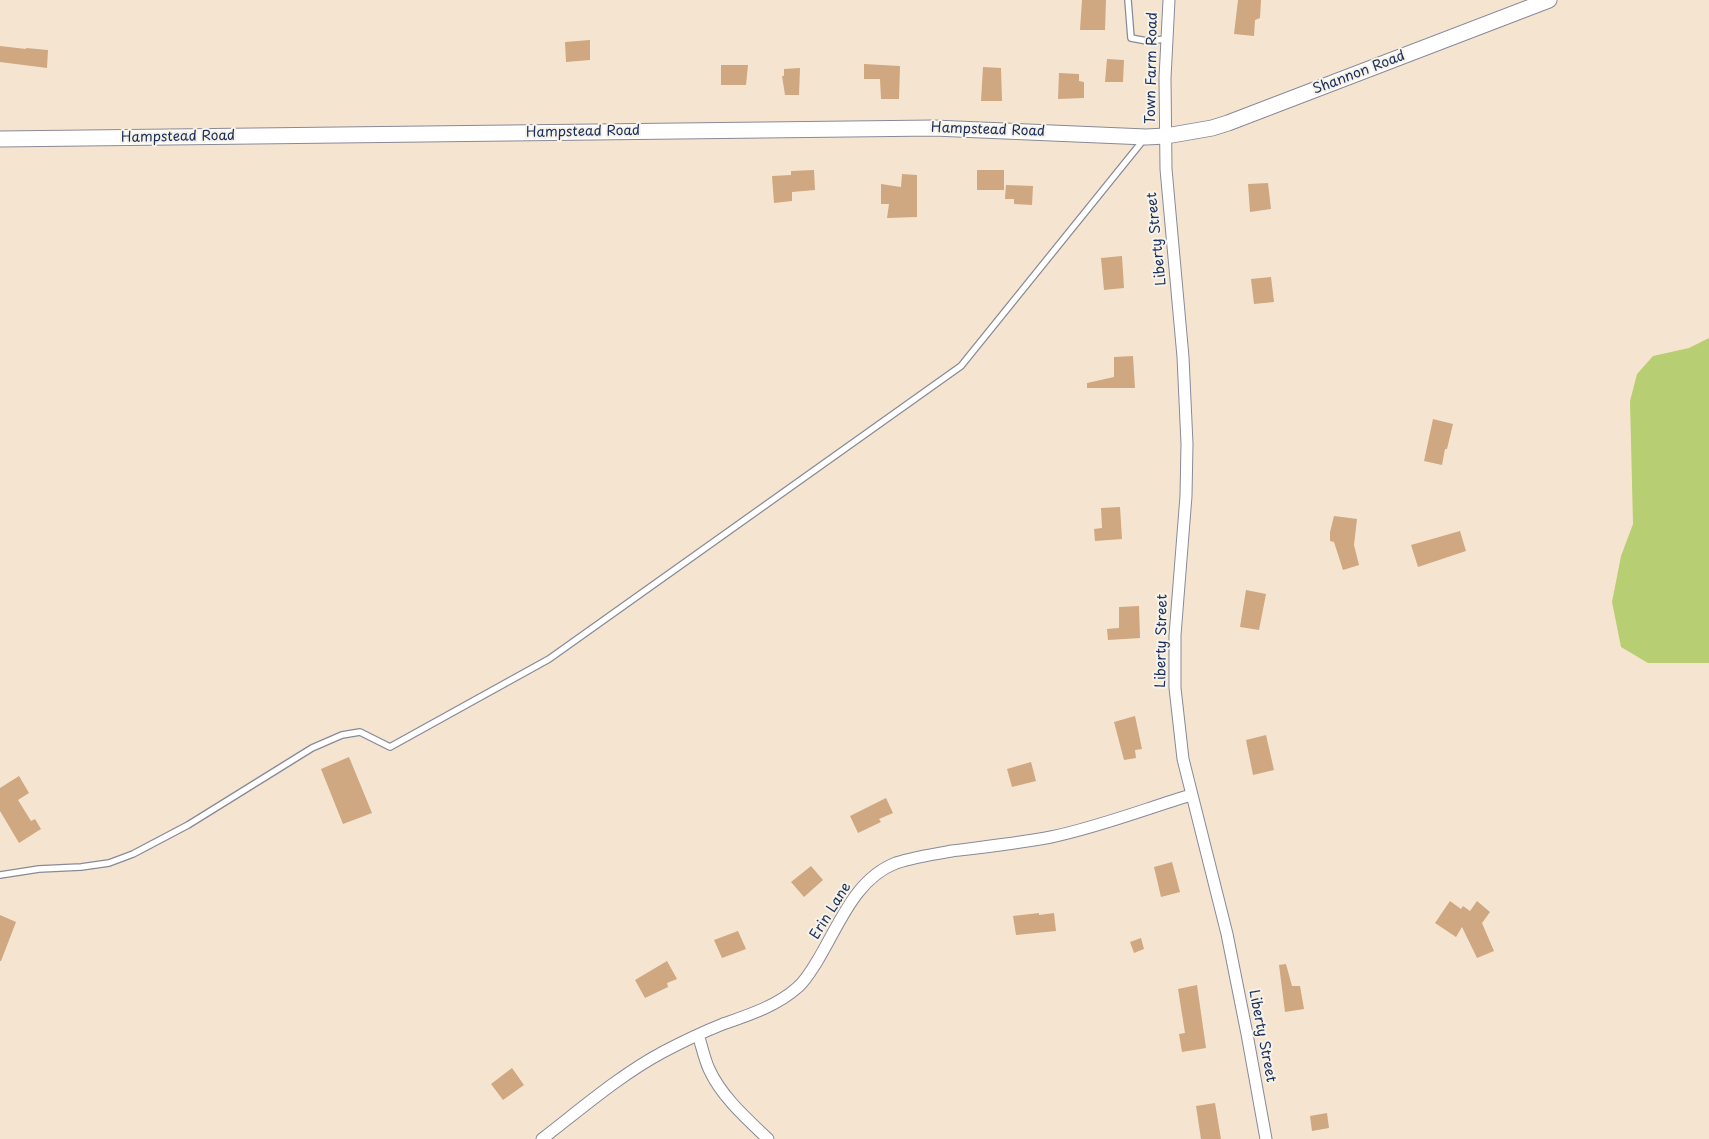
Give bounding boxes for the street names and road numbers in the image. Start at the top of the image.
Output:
street label: Town Farm Road [1143,12,1161,124]
street label: Shannon Road [1310,48,1408,98]
street label: Hampstead Road [931,120,1045,140]
street label: Hampstead Road [526,123,640,141]
street label: Hampstead Road [121,128,235,146]
street label: Liberty Street [1144,191,1170,287]
street label: Liberty Street [1153,594,1171,688]
street label: Erin Lane [807,879,855,943]
street label: Liberty Street [1245,988,1279,1084]

